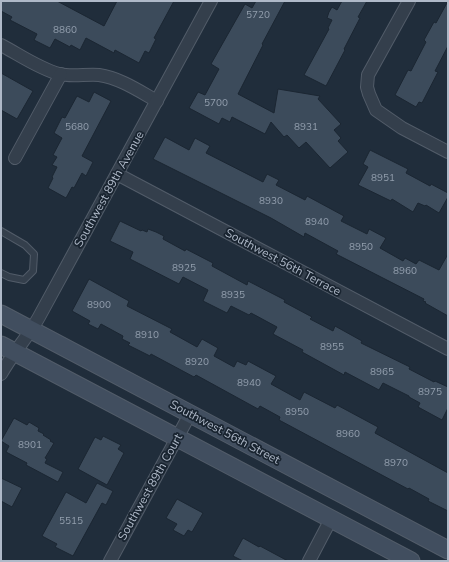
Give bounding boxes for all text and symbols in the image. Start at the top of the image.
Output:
house number: 5720 [246,8,270,22]
house number: 8860 [53,23,77,37]
house number: 5700 [204,96,228,110]
house number: 5680 [65,120,89,134]
house number: 8931 [294,120,318,134]
street label: Southwest 89th Avenue [70,128,148,250]
house number: 8951 [371,171,395,185]
house number: 8930 [259,194,283,208]
house number: 8940 [305,215,329,229]
street label: Southwest 56th Terrace [222,225,344,299]
house number: 8950 [349,240,373,254]
house number: 8925 [172,261,196,275]
house number: 8960 [393,264,417,278]
house number: 8935 [221,288,245,302]
house number: 8900 [87,298,111,312]
house number: 8910 [135,328,159,342]
house number: 8955 [320,340,344,354]
house number: 8920 [185,355,209,369]
house number: 8965 [370,365,394,379]
house number: 8940 [237,376,261,390]
house number: 8975 [418,385,442,399]
street label: Southwest 56th Street [167,396,283,468]
house number: 8950 [285,405,309,419]
house number: 8960 [336,427,360,441]
street label: Southwest 89th Court [114,430,186,543]
house number: 8901 [18,438,42,452]
house number: 8970 [384,456,408,470]
house number: 5515 [59,514,83,528]

